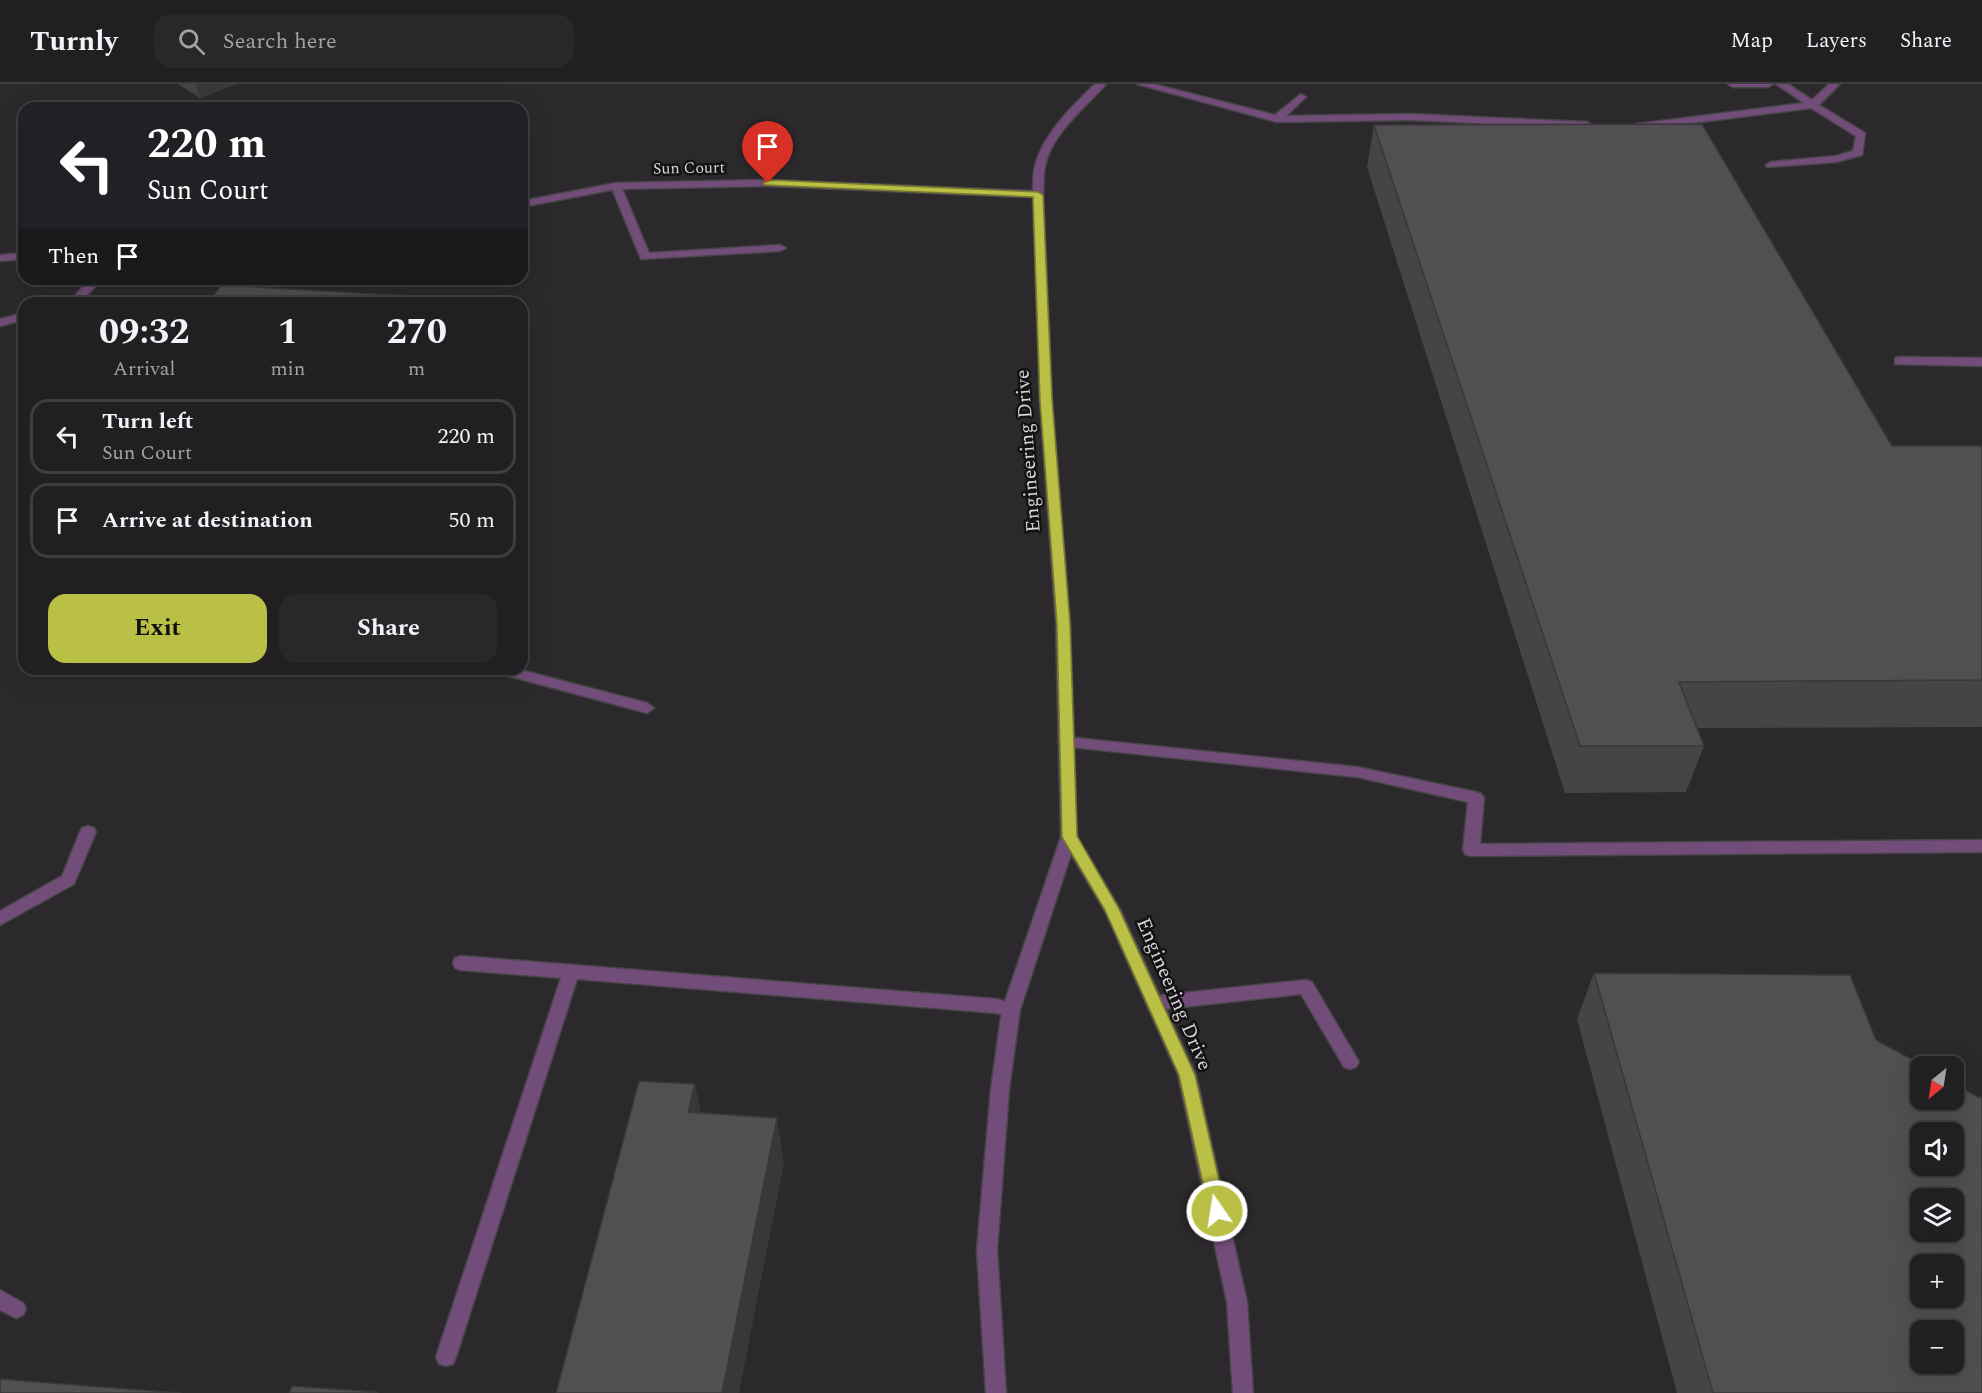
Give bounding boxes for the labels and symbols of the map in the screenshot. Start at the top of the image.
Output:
pin [742,121,793,183]
street label: Sun Court [653,155,726,181]
street label: Engineering Drive [1007,368,1049,534]
street label: Engineering Drive [1128,913,1220,1075]
north arrow [1910,1056,1964,1110]
position arrow [1185,1179,1249,1243]

